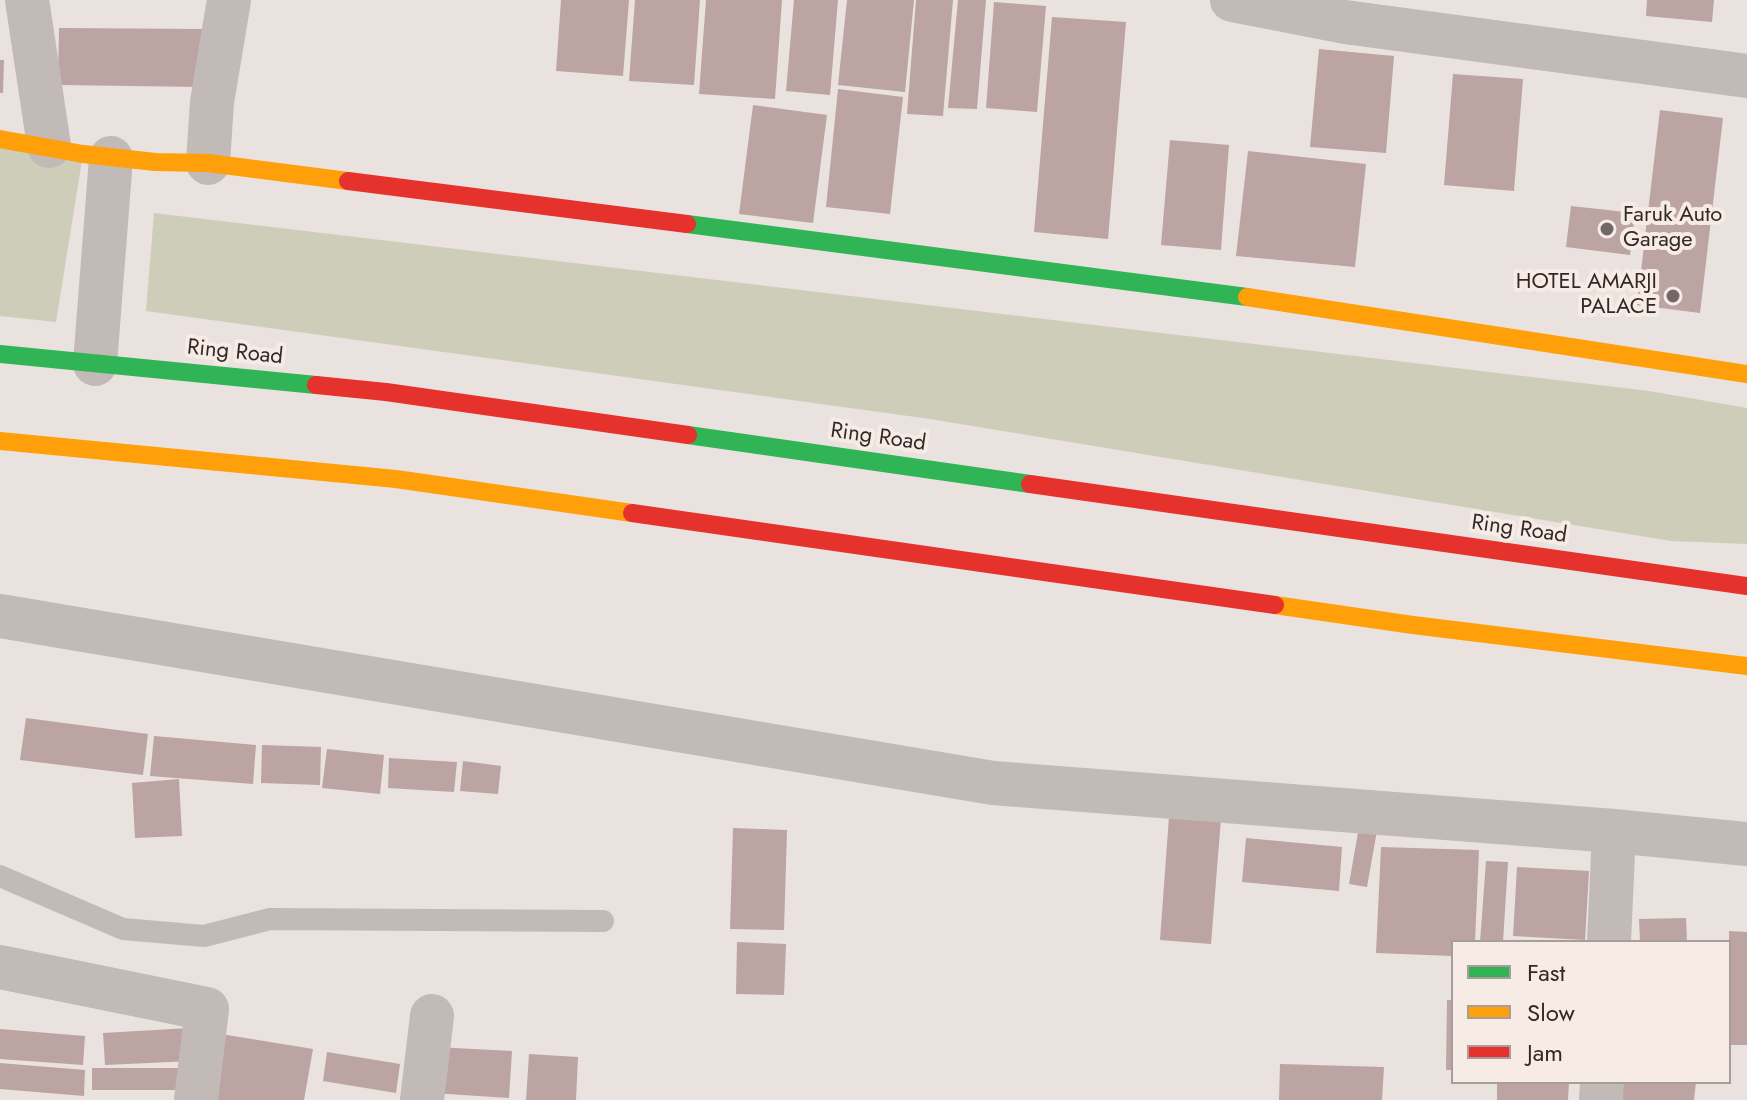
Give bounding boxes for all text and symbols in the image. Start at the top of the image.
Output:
place label: Faruk Auto Garage [1623,203,1722,254]
marker: Faruk Auto Garage [1598,220,1616,238]
place label: HOTEL AMARJI PALACE [1516,270,1657,322]
marker: HOTEL AMARJI PALACE [1664,287,1682,305]
street label: Ring Road [186,335,284,371]
street label: Ring Road [829,418,927,458]
street label: Ring Road [1470,510,1568,550]
legend [1451,940,1731,1084]
text: Fast [1527,955,1565,990]
text: Slow [1527,995,1575,1030]
text: Jam [1527,1035,1563,1070]

